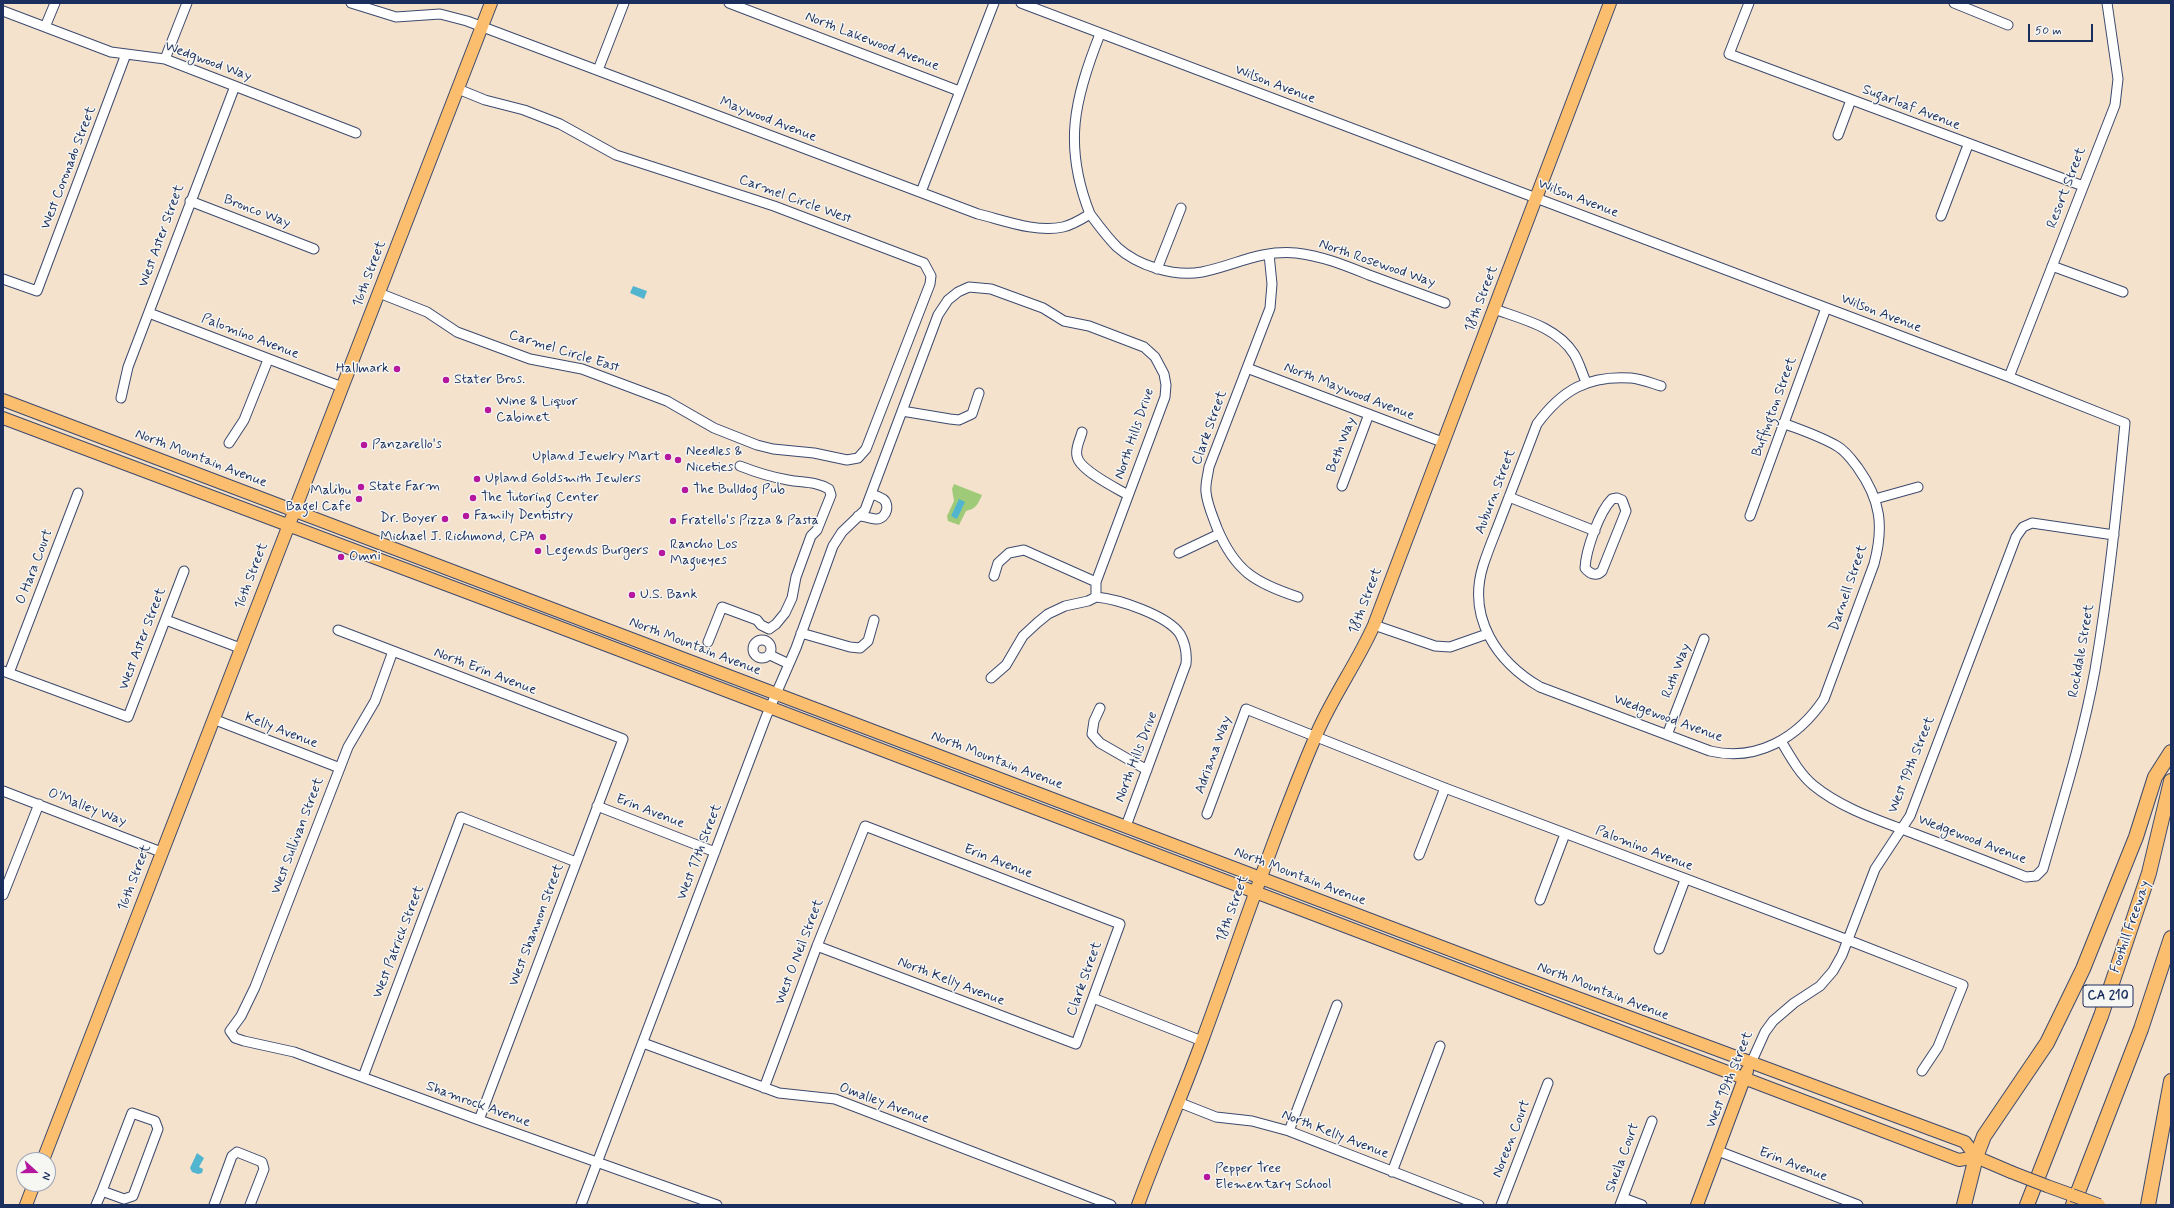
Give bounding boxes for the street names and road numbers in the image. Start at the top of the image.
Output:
street label: North Lakewood Avenue [803,9,941,75]
street label: Wedgwood Way [162,38,254,86]
street label: Wilson Avenue [1232,62,1318,108]
street label: Sugarloaf Avenue [1859,82,1963,134]
street label: Maywood Avenue [717,94,819,146]
street label: West Coronado Street [38,104,100,232]
street label: Resort Street [2044,145,2090,231]
street label: Carmel Circle West [736,172,854,228]
street label: Wilson Avenue [1535,176,1621,222]
street label: West Aster Street [136,182,188,290]
street label: Bronco Way [221,192,293,232]
street label: North Rosewood Way [1316,236,1438,292]
street label: 16th Street [350,238,390,310]
street label: 18th Street [1462,264,1502,334]
street label: Wilson Avenue [1838,291,1924,337]
street label: Palomino Avenue [199,311,301,363]
street label: Carmel Circle East [507,327,621,377]
street label: Buffington Street [1749,355,1801,459]
street label: North Maywood Avenue [1281,359,1417,425]
street label: North Hills Drive [1112,386,1158,482]
street label: Clark Street [1189,388,1231,468]
street label: Beth Way [1324,415,1360,475]
street label: North Mountain Avenue [133,426,269,492]
street label: Auburn Street [1472,447,1520,537]
street label: O Hara Court [13,527,57,607]
street label: 16th Street [232,540,272,612]
street label: Darnell Street [1826,543,1872,633]
street label: 18th Street [1346,566,1386,636]
street label: West Aster Street [116,586,170,692]
street label: Rockdale Street [2066,603,2098,699]
street label: North Mountain Avenue [627,614,763,680]
street label: Ruth Way [1659,641,1695,701]
street label: North Erin Avenue [431,645,539,699]
street label: Wedgewood Avenue [1611,691,1725,747]
street label: Kelly Avenue [242,709,320,753]
street label: North Hills Drive [1112,709,1162,805]
street label: Adriana Way [1192,714,1236,796]
street label: West 19th Street [1885,714,1939,816]
street label: North Mountain Avenue [929,728,1065,794]
street label: West Sullivan Street [268,775,328,897]
street label: O'Malley Way [45,785,129,831]
street label: Erin Avenue [613,791,687,833]
street label: West 17th Street [674,802,726,902]
street label: Wedgewood Avenue [1915,812,2029,868]
street label: Palomino Avenue [1593,823,1695,875]
street label: Erin Avenue [961,841,1035,883]
street label: 16th Street [115,842,155,914]
street label: North Mountain Avenue [1232,844,1368,910]
street label: West Shannon Street [506,861,568,989]
street label: 18th Street [1213,873,1253,945]
street label: Foothill Freeway [2107,879,2155,975]
street label: West Patrick Street [370,883,428,1001]
street label: West O Neil Street [772,897,828,1007]
street label: Clark Street [1064,939,1106,1019]
street label: North Kelly Avenue [895,954,1007,1010]
street label: North Mountain Avenue [1535,959,1671,1025]
road number: CA 210 [2083,985,2133,1007]
street label: West 19th Street [1703,1029,1757,1131]
street label: Shamrock Avenue [424,1078,532,1132]
street label: Omalley Avenue [837,1080,931,1128]
street label: Noreen Court [1489,1098,1535,1180]
street label: North Kelly Avenue [1279,1107,1391,1163]
street label: Sheila Court [1603,1121,1643,1195]
street label: Erin Avenue [1756,1144,1830,1186]

